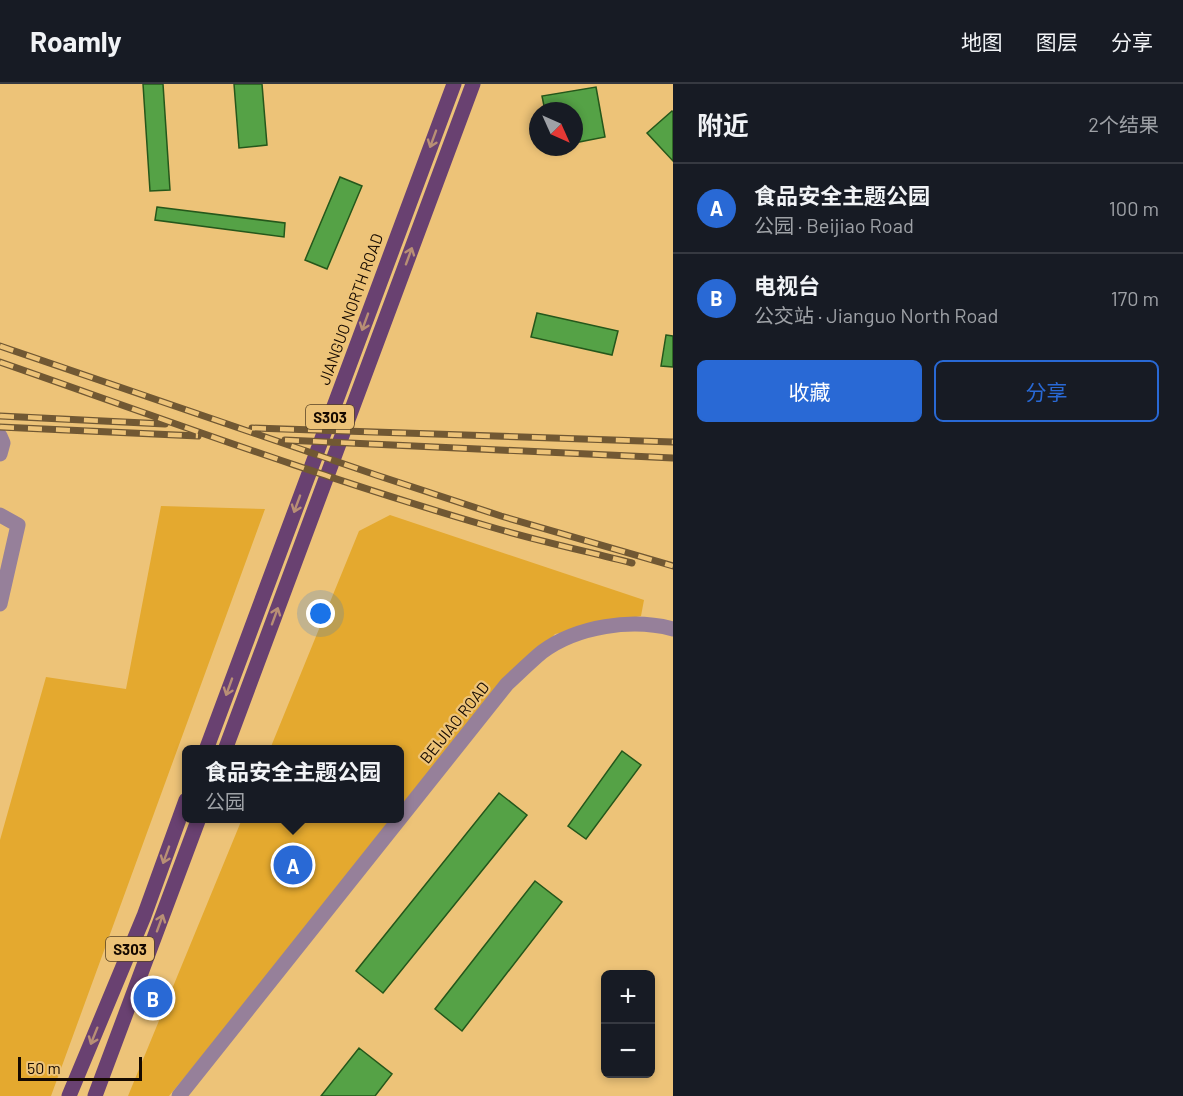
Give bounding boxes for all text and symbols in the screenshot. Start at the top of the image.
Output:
text: Roamly [30,24,122,58]
text: 地图 [961,29,1003,54]
text: 图层 [1036,29,1078,54]
text: 分享 [1111,29,1153,54]
north arrow [529,102,583,156]
text: 附近 [697,109,749,140]
text: 2个结果 [1088,112,1159,136]
one-way arrow [427,129,438,148]
text: 食品安全主题公园 [754,182,930,208]
text: A [710,196,723,220]
text: 100 m [1109,196,1159,220]
text: 公园 · Beijiao Road [754,213,914,237]
street label: JIANGUO NORTH ROAD [314,231,386,387]
one-way arrow [404,247,415,266]
text: 电视台 [754,272,820,298]
text: B [710,286,723,310]
text: 170 m [1111,286,1159,310]
text: 公交站 · Jianguo North Road [754,303,998,327]
one-way arrow [359,312,370,330]
button: 收藏 [697,360,922,422]
button: 分享 [934,360,1159,422]
road number: S303 [306,405,354,429]
one-way arrow [291,494,302,513]
your location [306,599,335,628]
one-way arrow [270,607,281,626]
one-way arrow [223,677,234,696]
street label: BEIJIAO ROAD [415,677,493,767]
popup [182,745,404,823]
text: 食品安全主题公园 [205,758,381,784]
text: 公园 [205,789,245,813]
pin: A [274,842,312,888]
one-way arrow [160,845,171,864]
one-way arrow [155,915,166,933]
road number: S303 [106,937,154,961]
map controls [601,970,655,1078]
button: + [601,970,655,1024]
pin: B [134,976,172,1020]
button: − [601,1024,655,1078]
one-way arrow [88,1027,99,1045]
scale bar [18,1054,142,1082]
text: 50 m [27,1058,61,1077]

